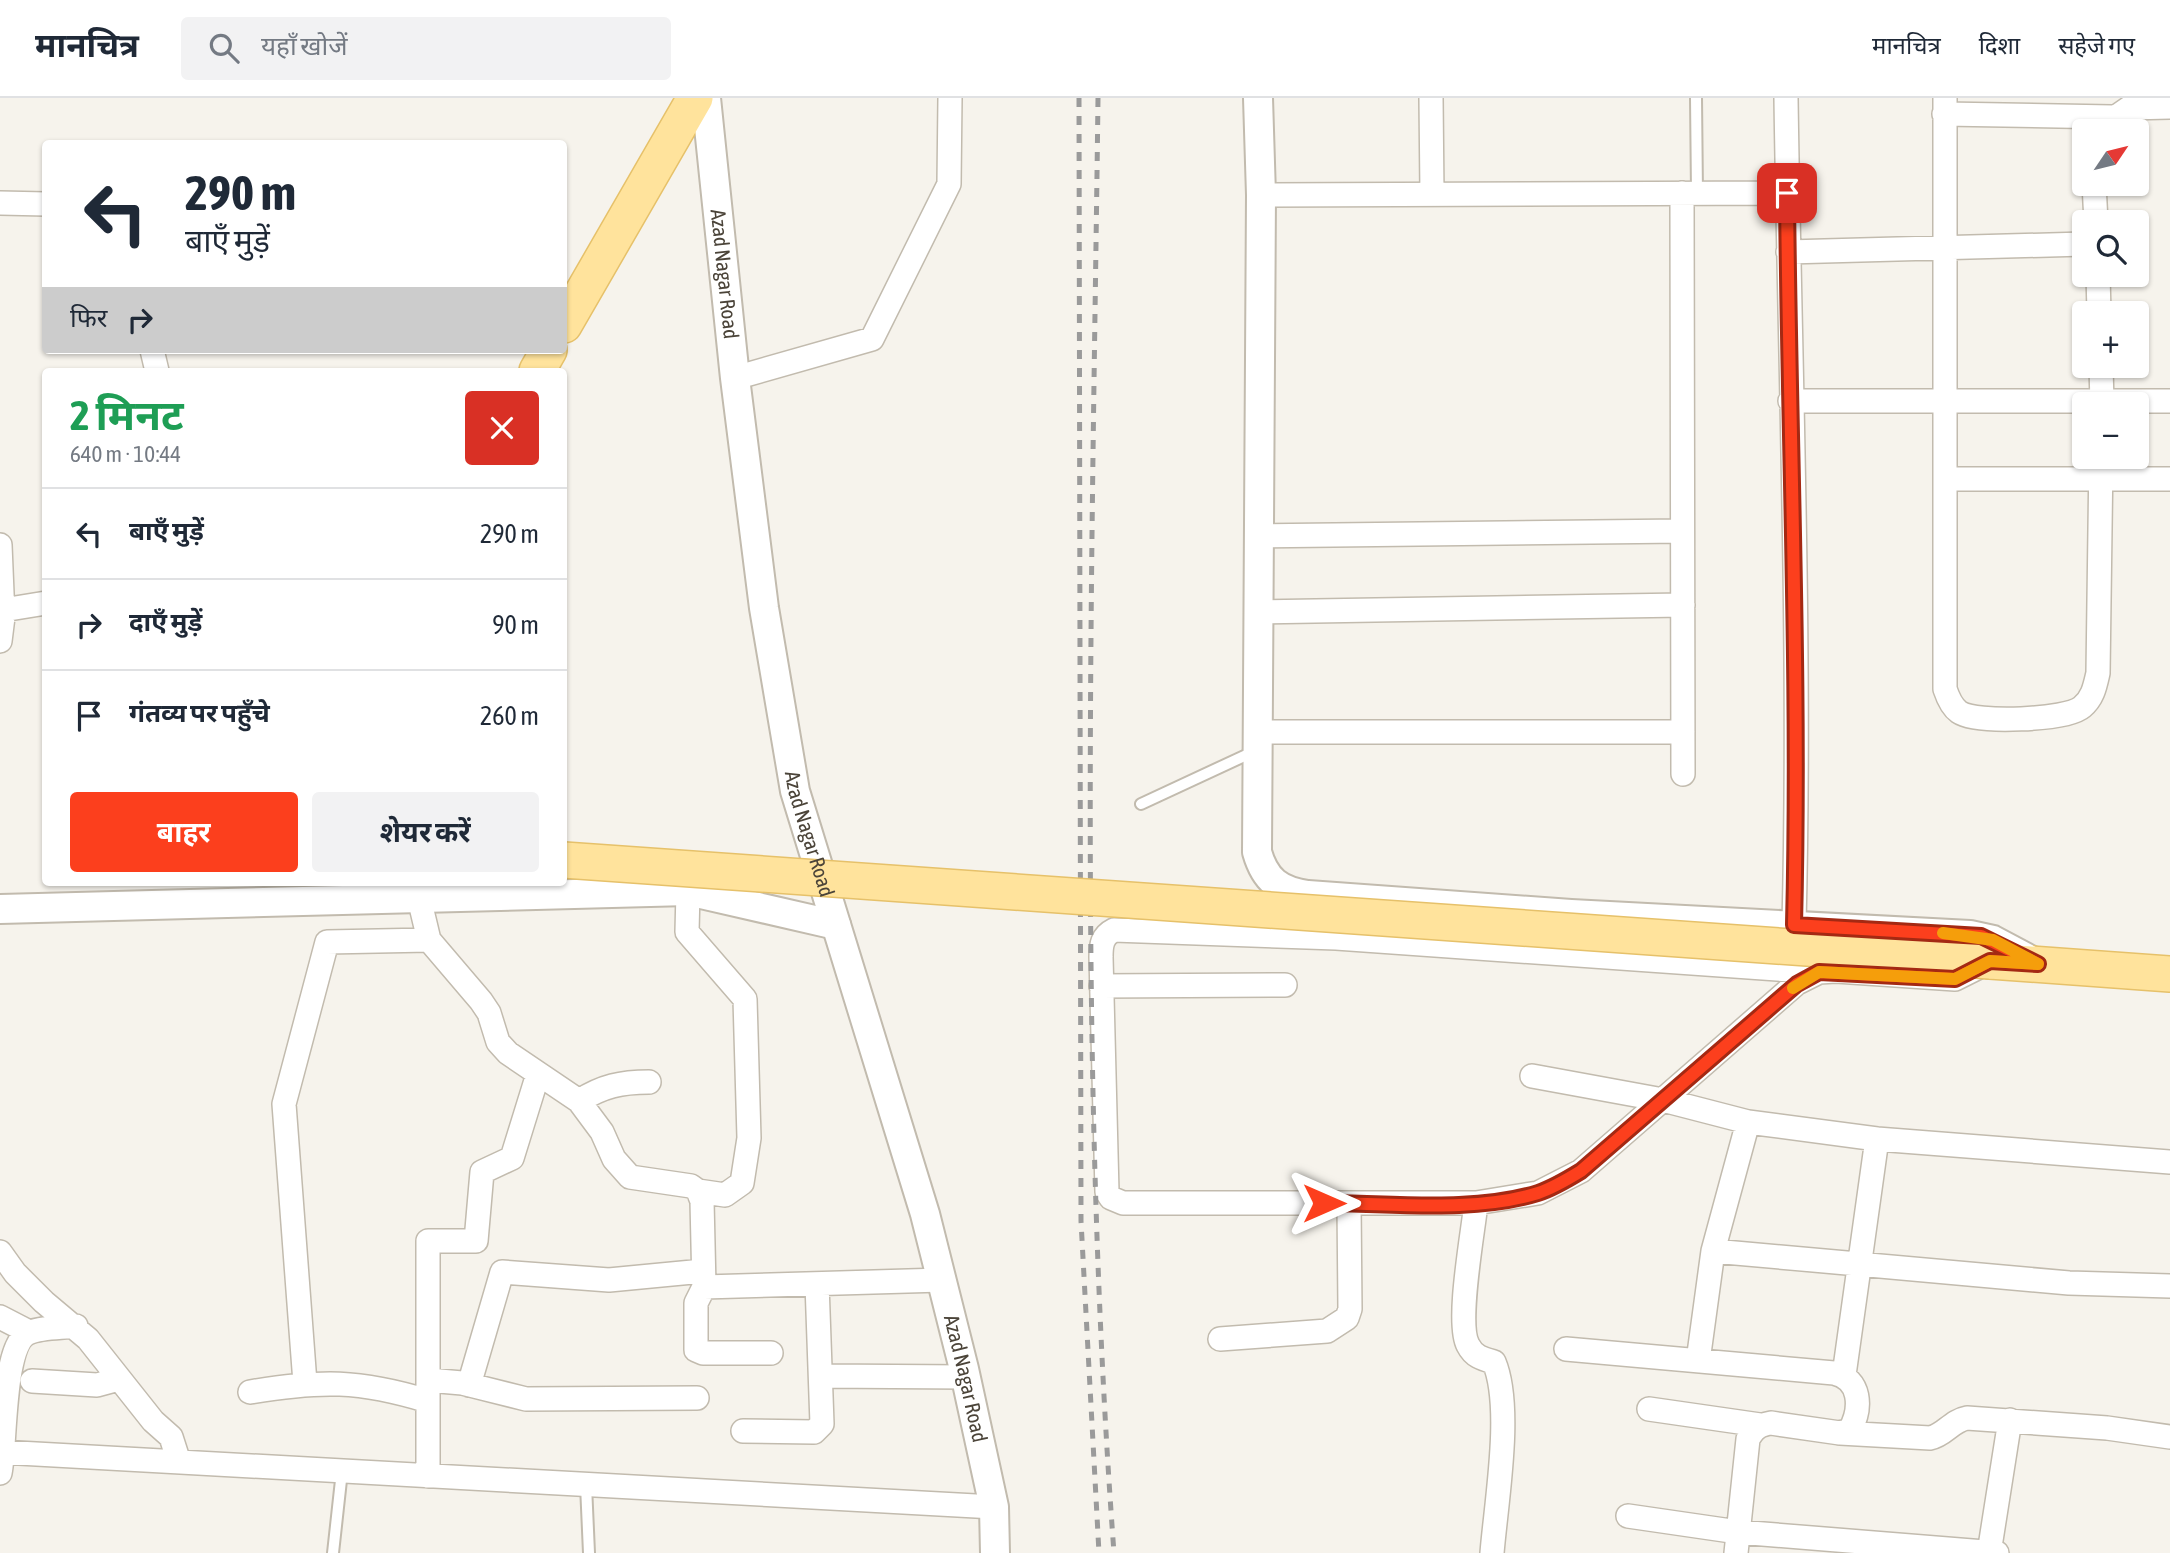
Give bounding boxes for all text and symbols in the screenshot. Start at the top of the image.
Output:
search box [181,17,671,80]
text: मानचित्र [35,26,139,64]
icon: search [205,29,243,67]
text: यहाँ खोजें [261,31,348,61]
text: मानचित्र [1872,32,1941,59]
text: दिशा [1979,32,2020,59]
text: सहेजे गए [2058,32,2135,59]
north arrow [2072,119,2149,196]
map controls [2072,119,2149,469]
pin [1757,163,1817,223]
text: 290 m [185,164,296,220]
icon: left [70,168,161,259]
icon: arrive [1768,174,1806,212]
street label: Azad Nagar Road [707,208,744,340]
button: search [2072,210,2149,287]
text: बाएँ मुड़ें [185,222,270,259]
icon: right [121,301,159,339]
button: + [2072,301,2149,378]
text: फिर [70,303,107,333]
text: 2 मिनट [70,391,184,439]
button: close [465,391,539,465]
button: − [2072,392,2149,469]
text: 640 m · 10:44 [70,441,181,467]
icon: left [70,515,108,553]
text: बाएँ मुड़ें [129,516,204,546]
text: 290 m [480,519,539,549]
icon: right [70,606,108,644]
text: दाएँ मुड़ें [129,607,202,637]
text: 90 m [492,610,539,640]
icon: arrive [70,697,108,735]
text: गंतव्य पर पहुँचे [129,698,270,728]
text: 260 m [480,701,539,731]
street label: Azad Nagar Road [781,769,840,900]
button: बाहर [70,792,298,872]
button: शेयर करें [312,792,539,872]
position arrow [1287,1166,1361,1240]
street label: Azad Nagar Road [940,1312,993,1444]

